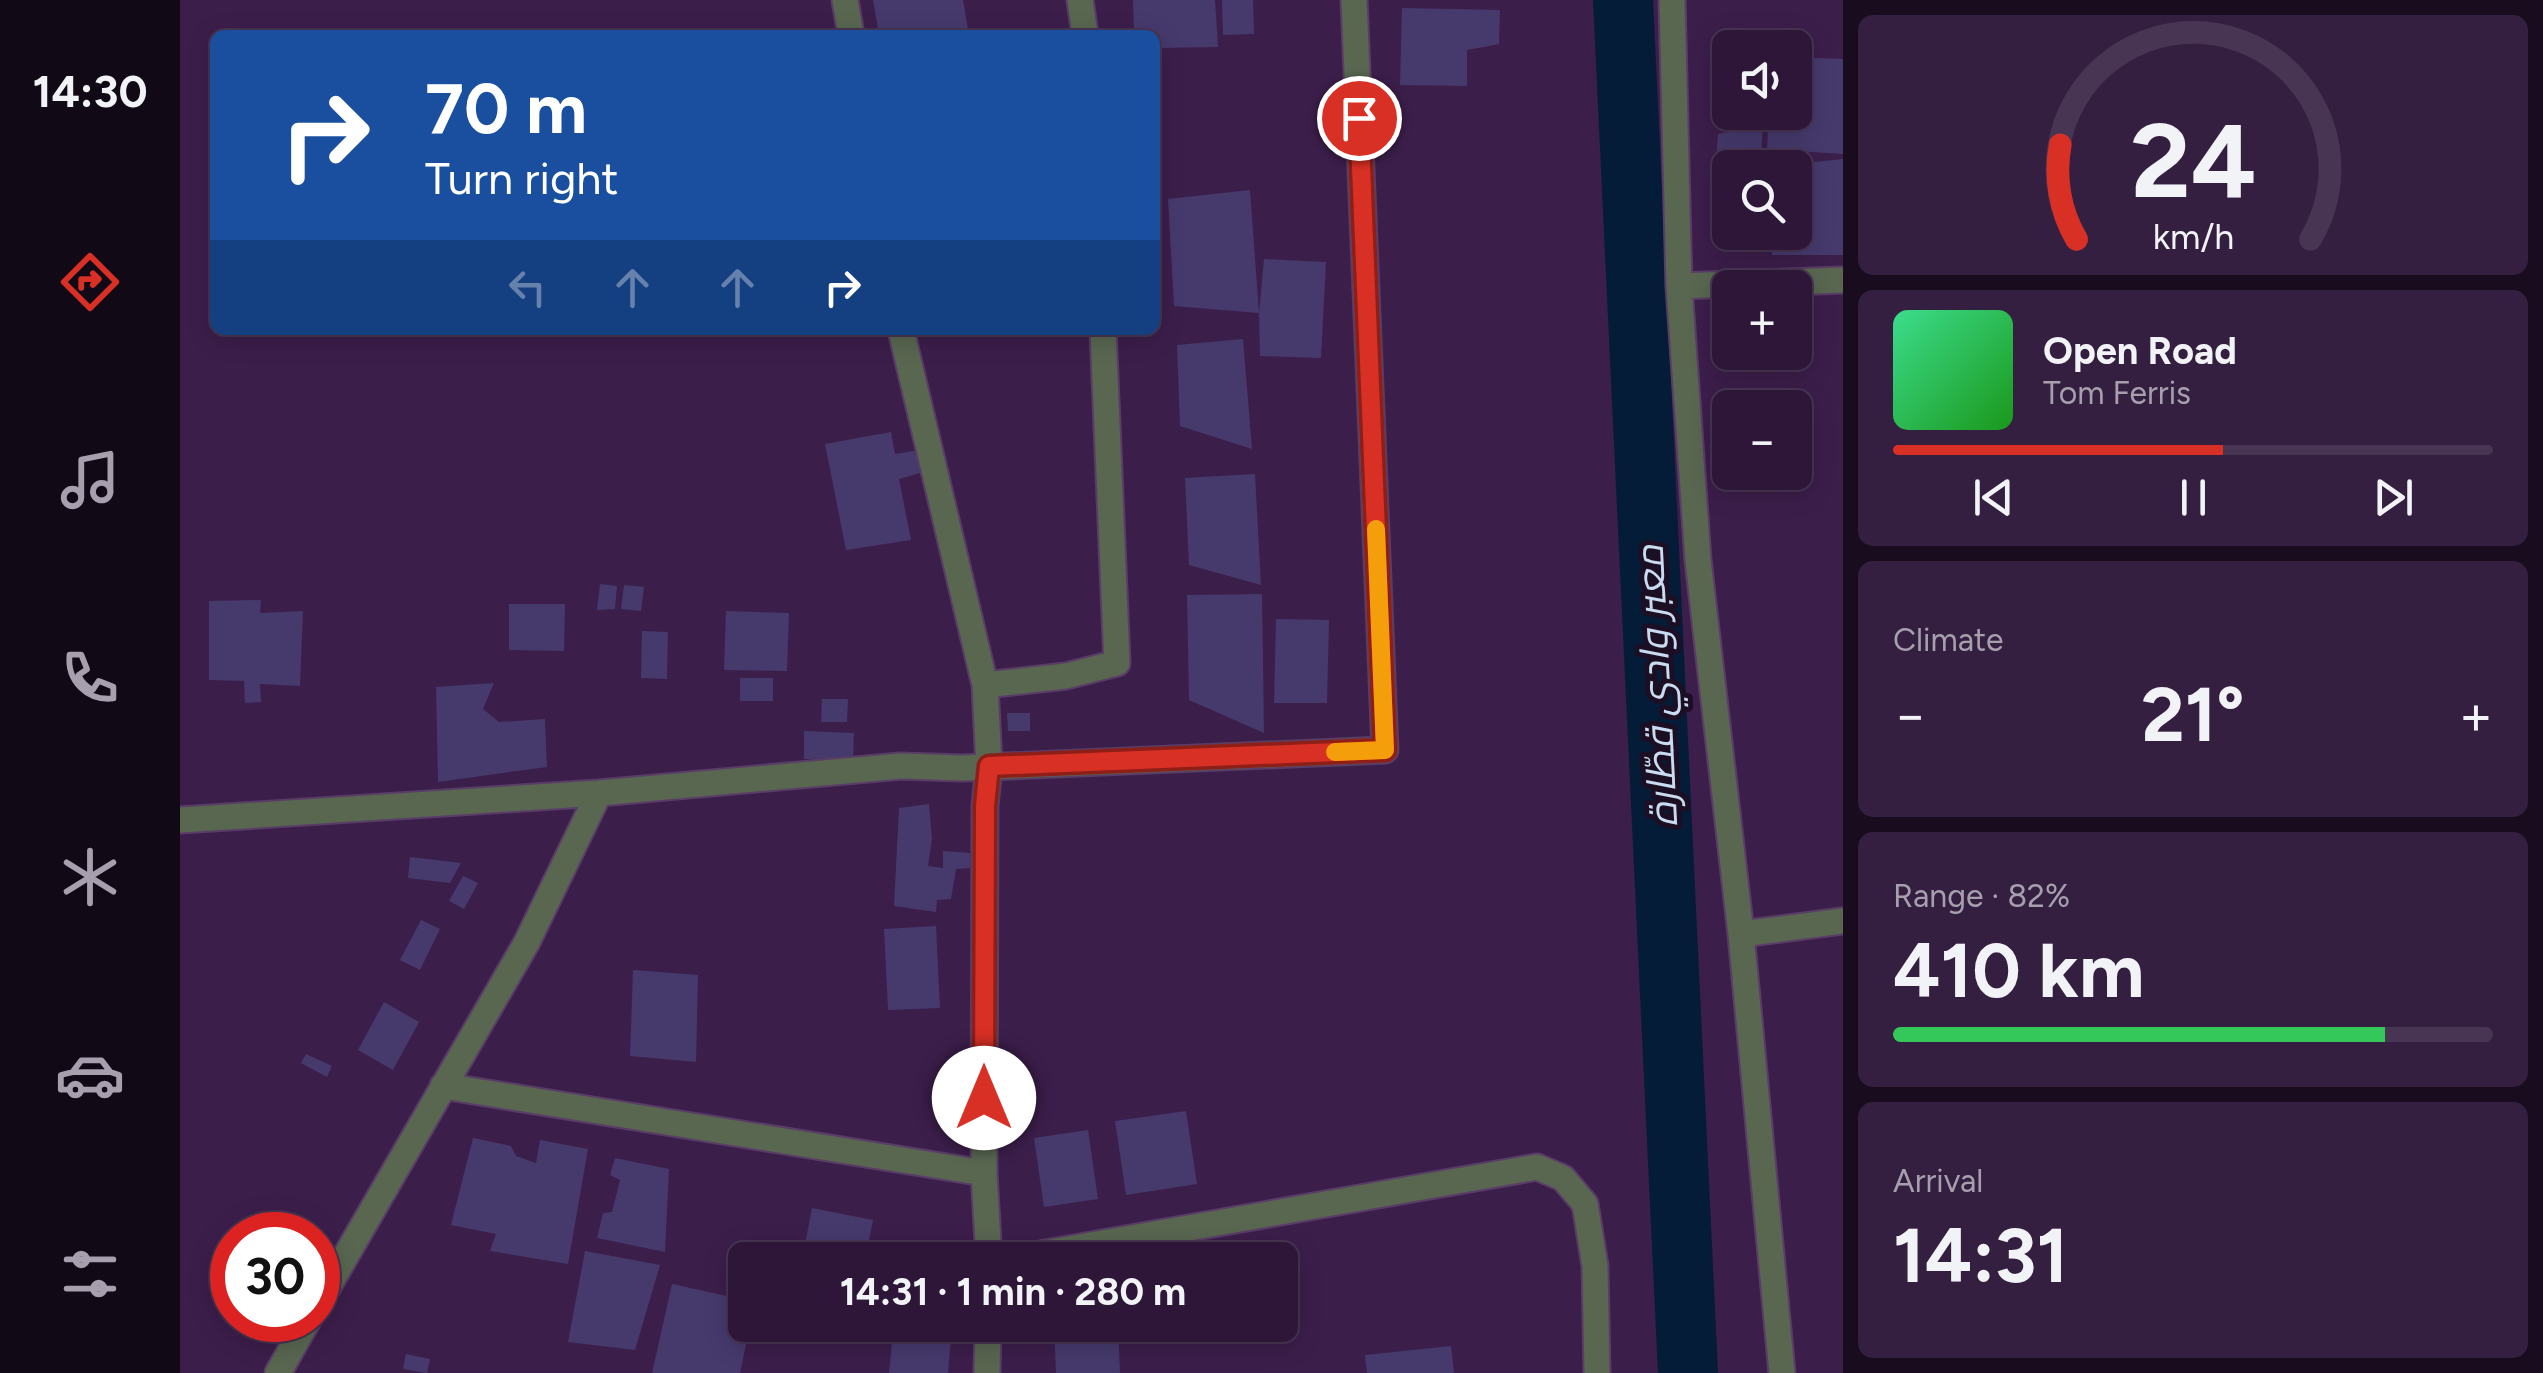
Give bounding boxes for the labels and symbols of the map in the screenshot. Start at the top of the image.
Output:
pin [1317,76,1402,161]
water label: معبر وادي قطّارة [1625,542,1695,828]
position arrow [932,1046,1036,1150]
speed limit sign: 30 [210,1212,340,1342]

